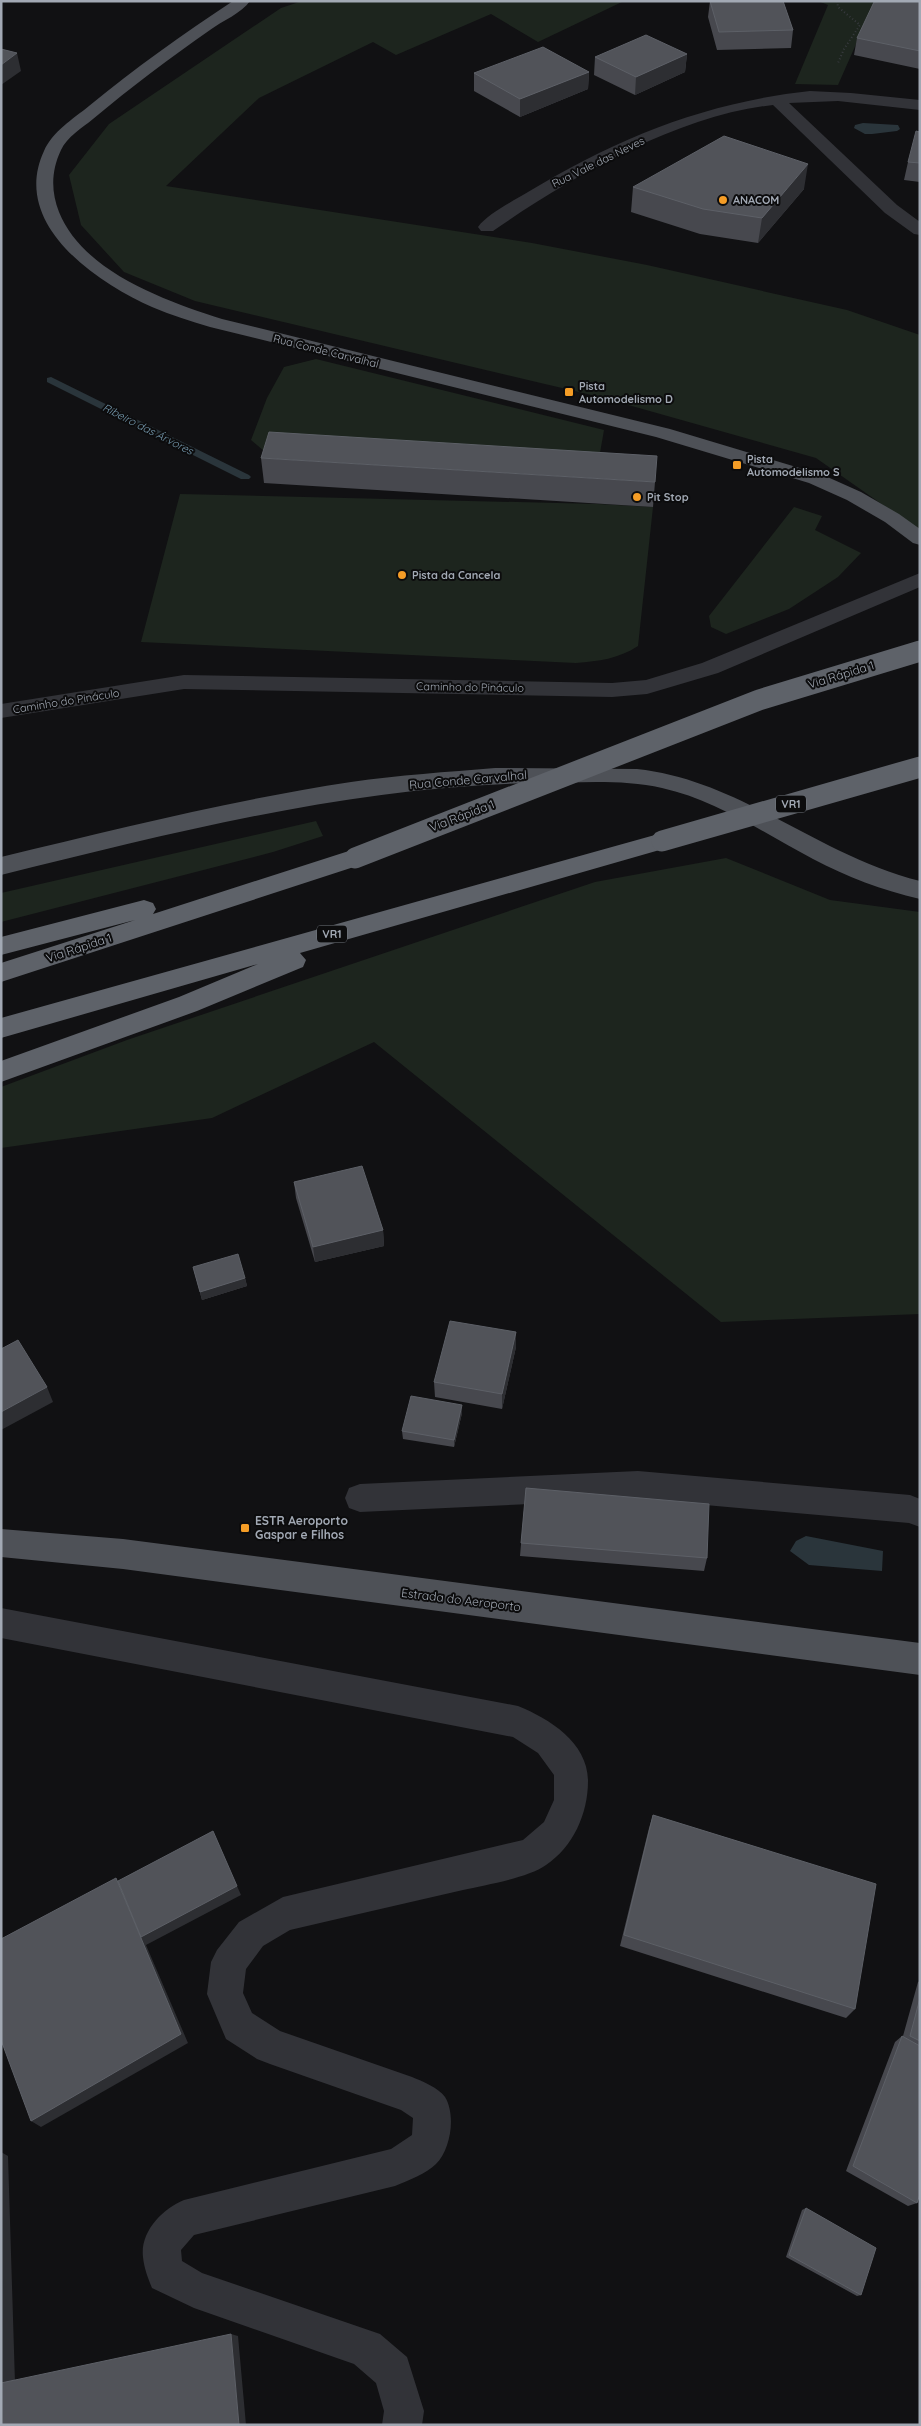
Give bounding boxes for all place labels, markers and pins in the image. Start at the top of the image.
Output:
place label: ANACOM [733,193,779,207]
marker: ANACOM [717,194,729,206]
place label: Pista Automodelismo D [579,379,673,406]
marker: Pista Automodelismo D [563,386,575,398]
place label: Pista Automodelismo S [747,452,840,479]
marker: Pista Automodelismo S [731,459,743,471]
place label: Pit Stop [647,490,689,504]
marker: Pit Stop [631,491,643,503]
place label: Pista da Cancela [412,568,500,582]
marker: Pista da Cancela [396,569,408,581]
place label: ESTR Aeroporto Gaspar e Filhos [255,1513,348,1542]
marker: ESTR Aeroporto Gaspar e Filhos [239,1522,251,1534]

